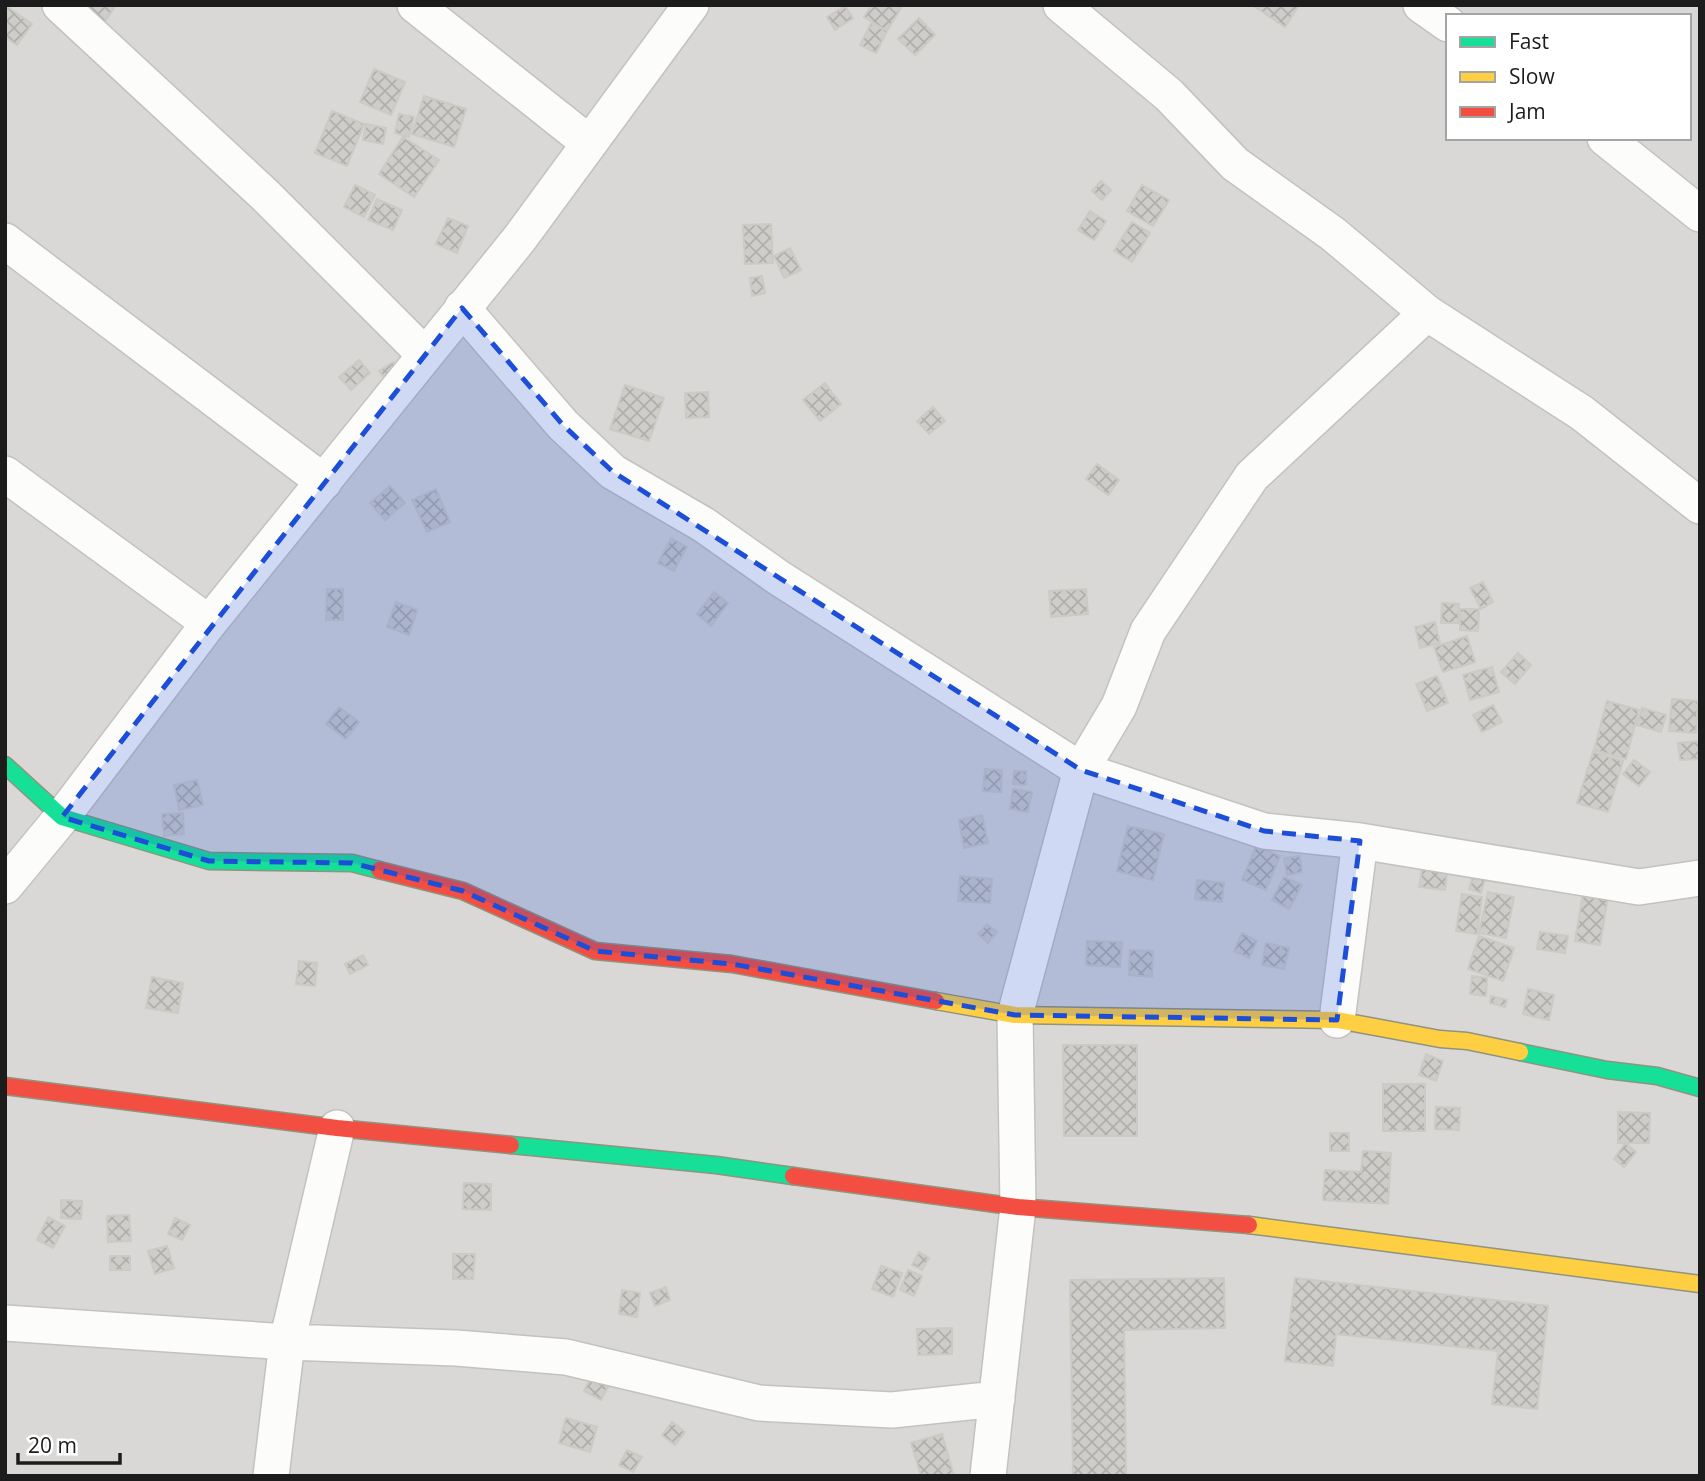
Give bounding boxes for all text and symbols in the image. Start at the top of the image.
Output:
legend [1446,14,1691,140]
text: Fast [1509,27,1549,55]
text: Slow [1509,62,1555,90]
text: Jam [1507,97,1546,125]
scale bar [18,1422,119,1466]
text: 20 m [28,1431,77,1459]

